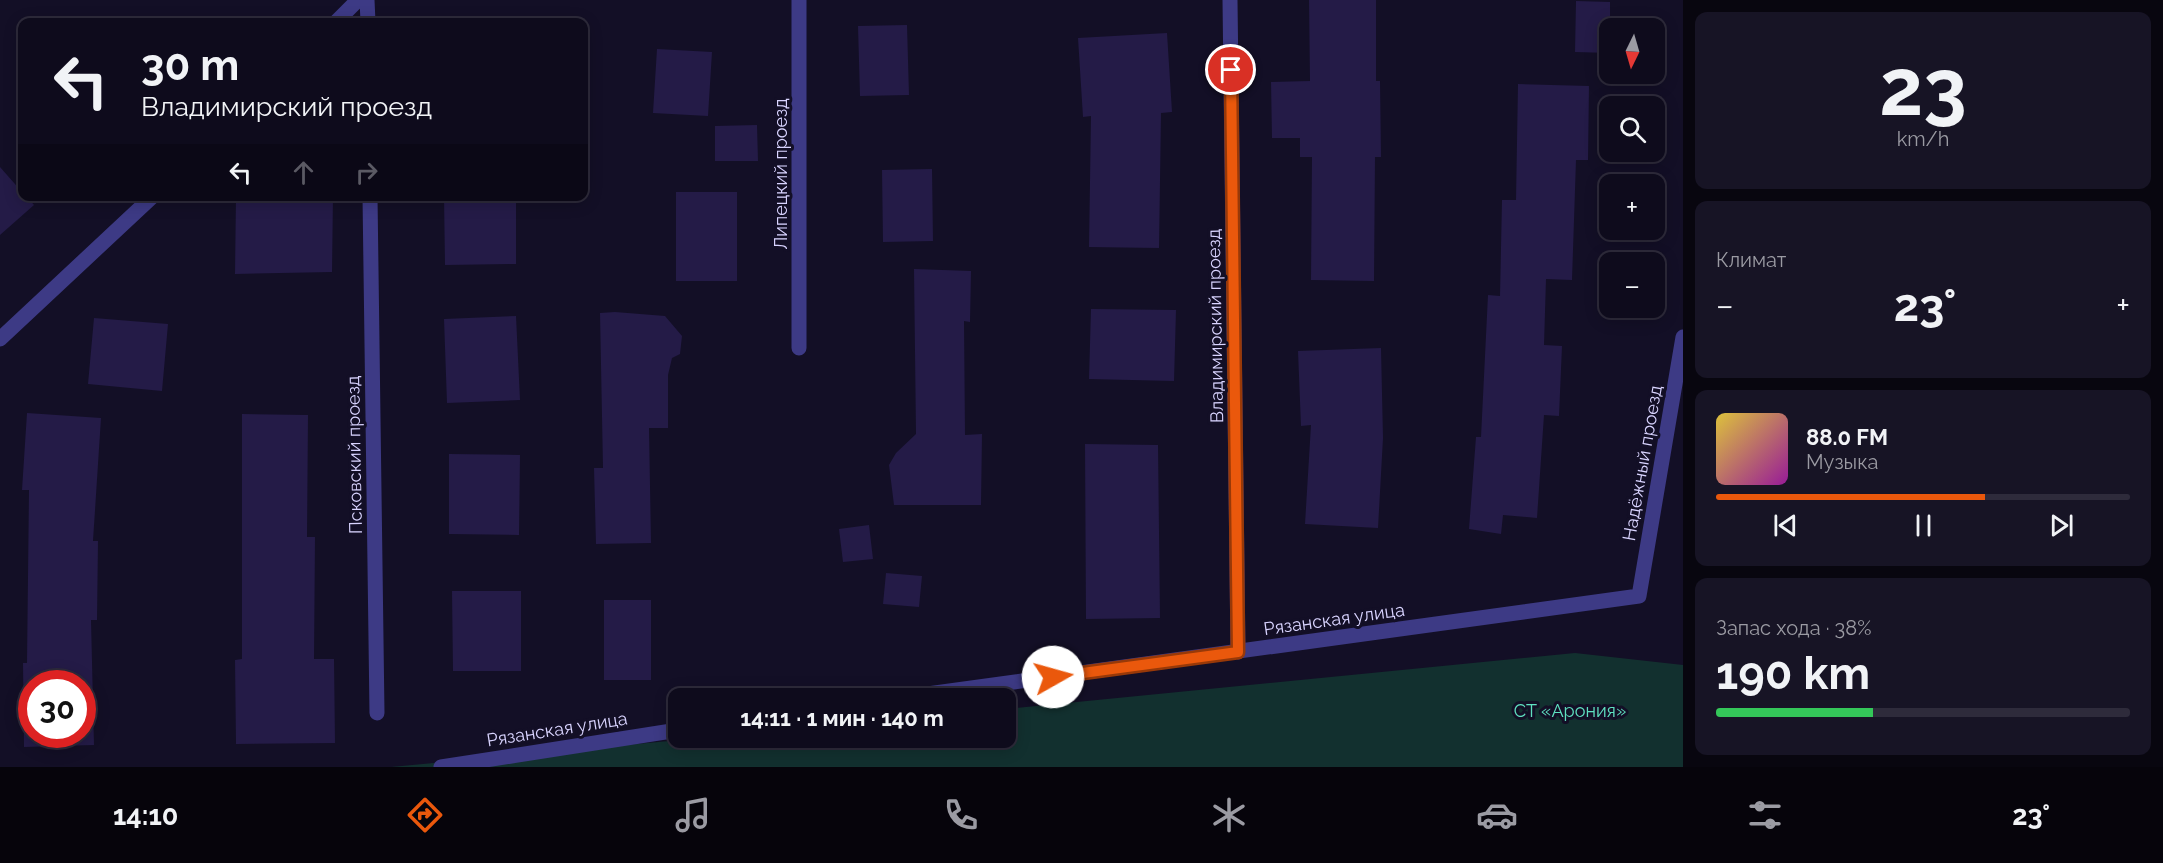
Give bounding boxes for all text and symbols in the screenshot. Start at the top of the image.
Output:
north arrow [1599,18,1665,84]
map controls [1599,18,1665,318]
text: 30 m [141,41,239,90]
icon: left [42,42,120,120]
text: 23 [1879,42,1967,133]
pin [1205,44,1256,95]
icon: arrive [1214,53,1247,86]
text: Владимирский проезд [141,91,432,122]
button: search [1599,96,1665,162]
street label: Липецкий проезд [770,98,791,250]
text: km/h [1897,127,1949,151]
icon: left [224,156,257,189]
icon: ahead [287,156,320,189]
icon: right [350,156,383,189]
button: + [1599,174,1665,240]
street label: Владимирский проезд [1203,229,1227,423]
text: Климат [1716,248,1786,272]
button: − [1599,252,1665,318]
text: 23° [1894,279,1956,332]
text: − [1716,286,1734,325]
text: + [2116,286,2130,325]
street label: Псковский проезд [342,376,366,534]
street label: Надёжный проезд [1618,384,1666,542]
text: 88.0 FM [1806,424,1888,450]
text: Музыка [1806,450,1878,474]
icon: previous [1769,509,1802,542]
icon: pause [1907,509,1940,542]
icon: next [2045,509,2078,542]
street label: Рязанская улица [1262,599,1406,639]
text: Запас хода · 38% [1716,616,1871,640]
position arrow [1021,645,1085,709]
text: 190 km [1716,647,1870,700]
speed limit sign: 30 [18,670,96,748]
park label: СТ «Арония» [1514,700,1626,721]
text: 14:11 · 1 мин · 140 m [740,705,944,731]
street label: Рязанская улица [485,707,629,751]
icon: directions [404,794,446,836]
icon: music [672,794,714,836]
icon: phone [940,794,982,836]
icon: climate [1208,794,1250,836]
icon: car [1476,794,1518,836]
icon: filters [1744,794,1786,836]
text: 14:10 [113,800,178,831]
text: 23° [2012,800,2050,831]

